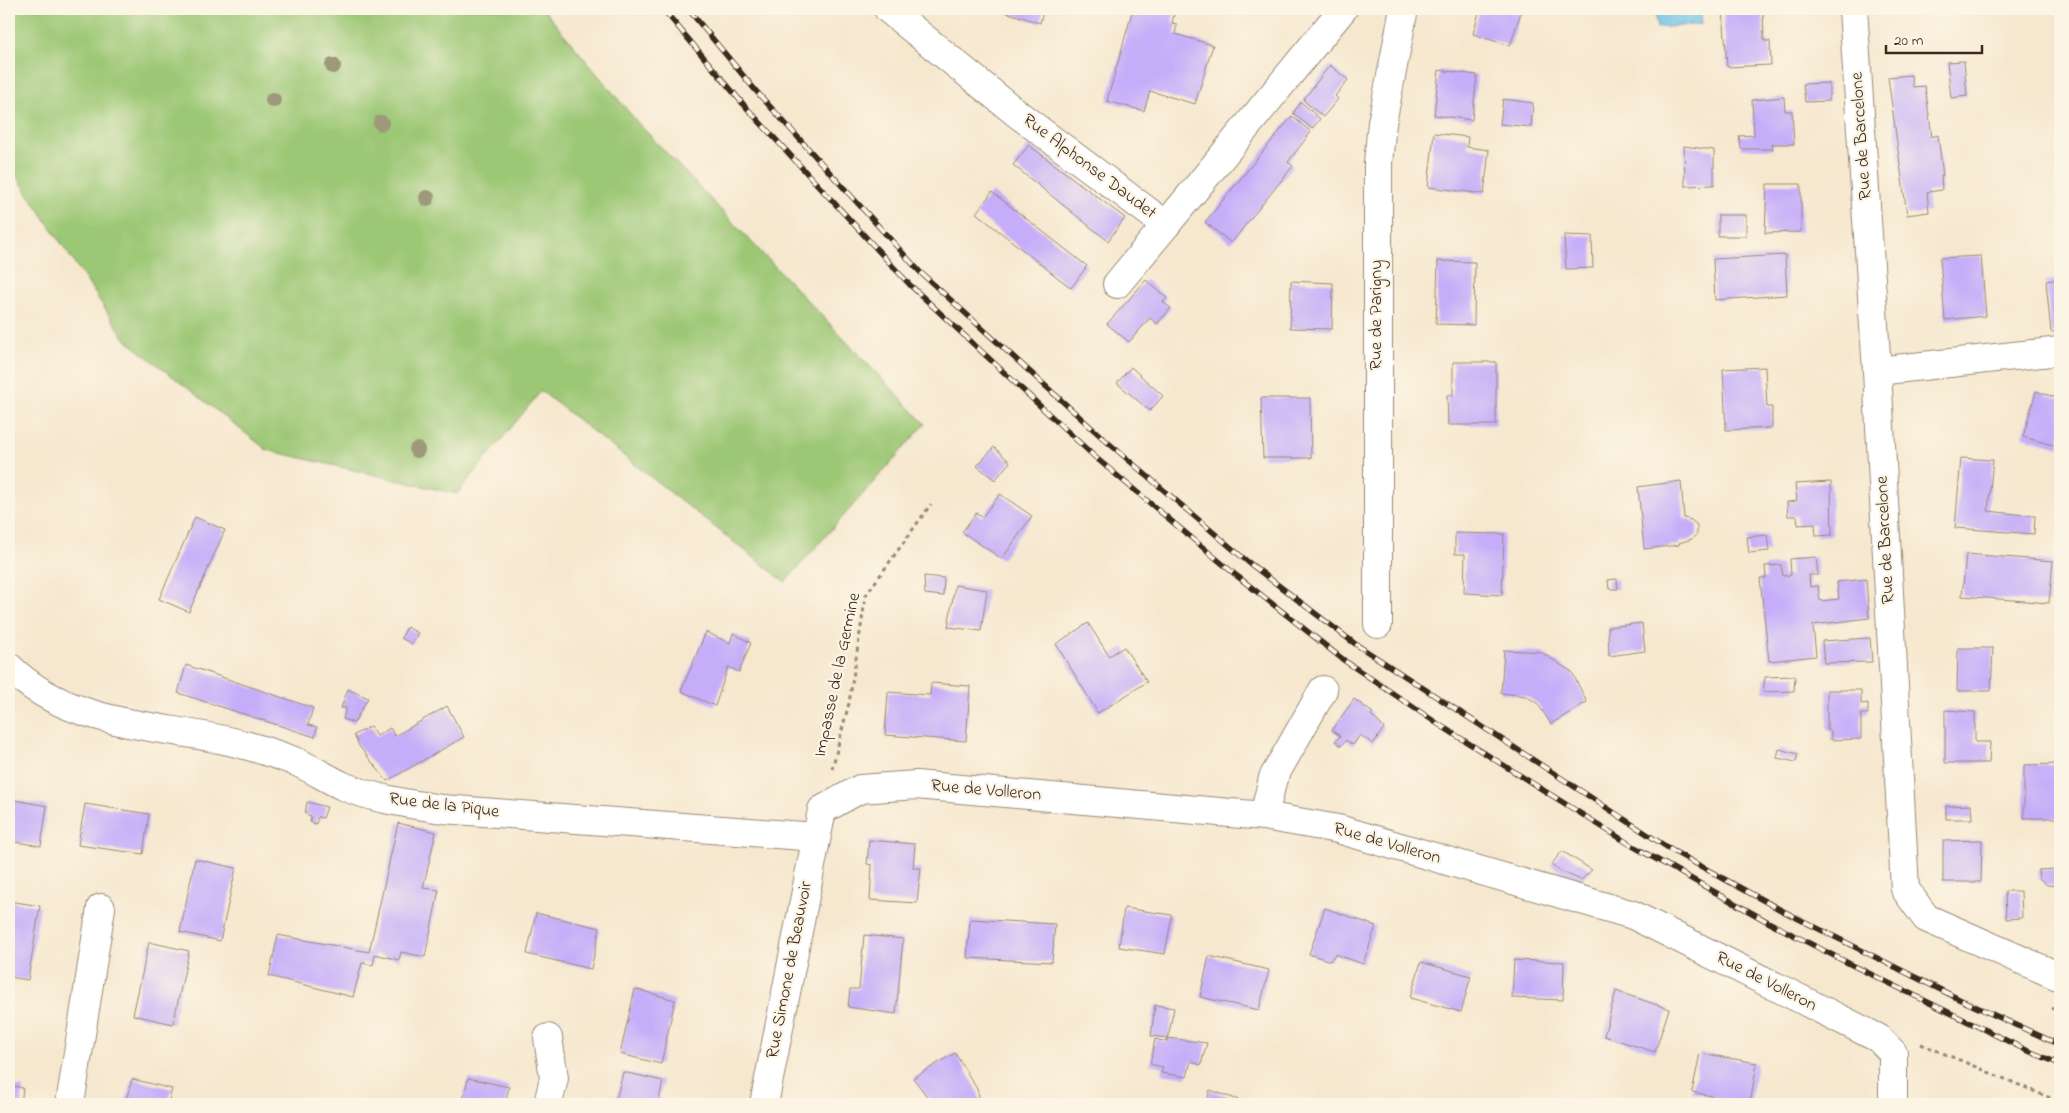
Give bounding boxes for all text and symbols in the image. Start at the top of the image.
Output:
scale bar [1886,22,1983,54]
text: 20 m [1894,30,1924,52]
street label: Rue de Barcelone [1844,70,1879,201]
street label: Rue Alphonse Daudet [1016,108,1162,226]
street label: Rue de Parigny [1364,260,1391,370]
street label: Rue de Barcelone [1870,474,1902,605]
street label: Impasse de la Germine [808,589,868,760]
street label: Rue de Volleron [930,773,1042,809]
street label: Rue de la Pique [387,786,502,826]
street label: Rue de Volleron [1330,816,1444,872]
street label: Rue Simone de Beauvoir [760,879,820,1061]
street label: Rue de Volleron [1711,945,1821,1019]

